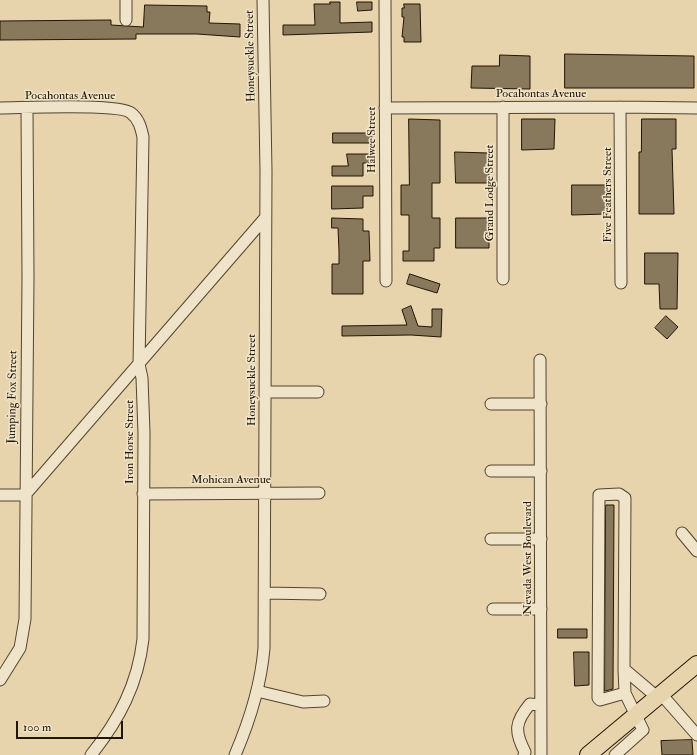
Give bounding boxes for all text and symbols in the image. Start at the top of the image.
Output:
street label: Honeysuckle Street [243,10,259,102]
street label: Pocahontas Avenue [496,87,586,101]
street label: Pocahontas Avenue [25,89,115,103]
street label: Halwee Street [365,107,379,173]
street label: Grand Lodge Street [483,145,497,241]
street label: Five Feathers Street [601,147,615,243]
street label: Honeysuckle Street [245,334,259,426]
street label: Jumping Fox Street [5,350,21,444]
street label: Iron Horse Street [123,400,137,484]
street label: Mohican Avenue [191,473,271,487]
street label: Nevada West Boulevard [521,501,535,615]
scale bar [18,713,125,739]
text: 100 m [23,720,51,735]

